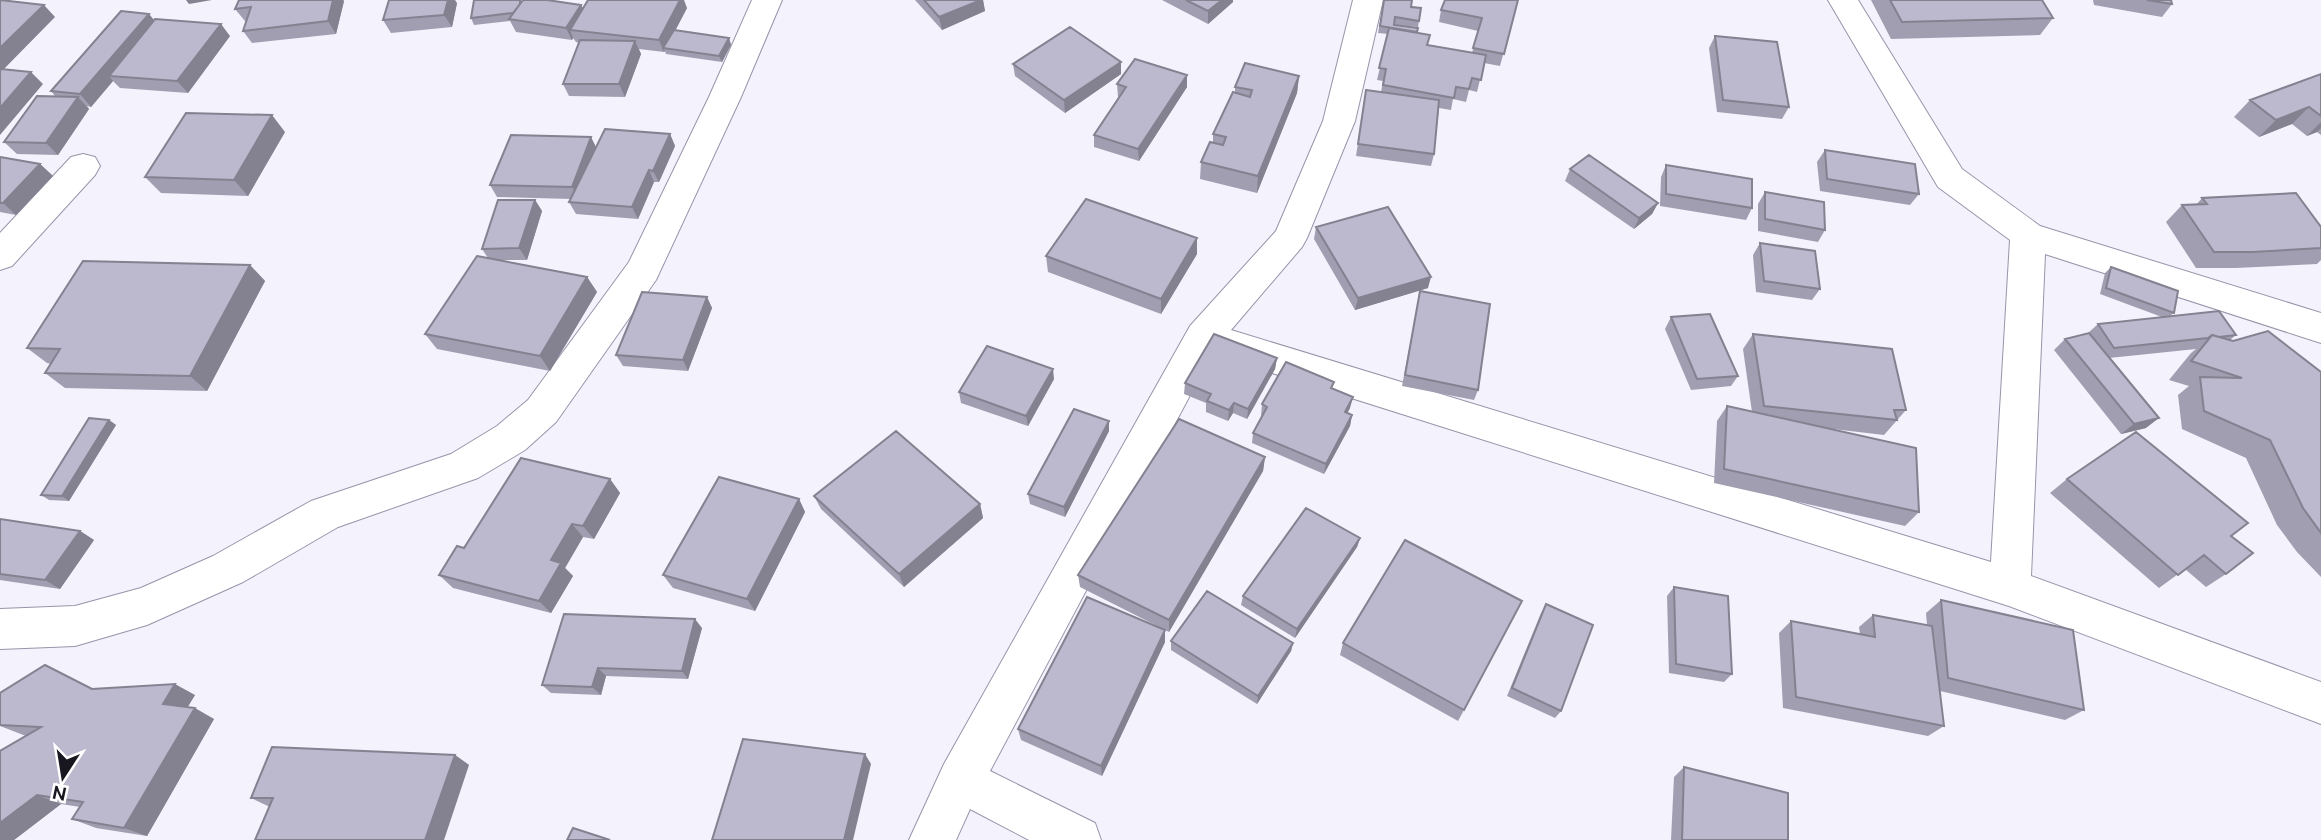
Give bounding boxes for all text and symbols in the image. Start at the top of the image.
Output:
north arrow [28,742,98,812]
text: N [50,781,69,806]

